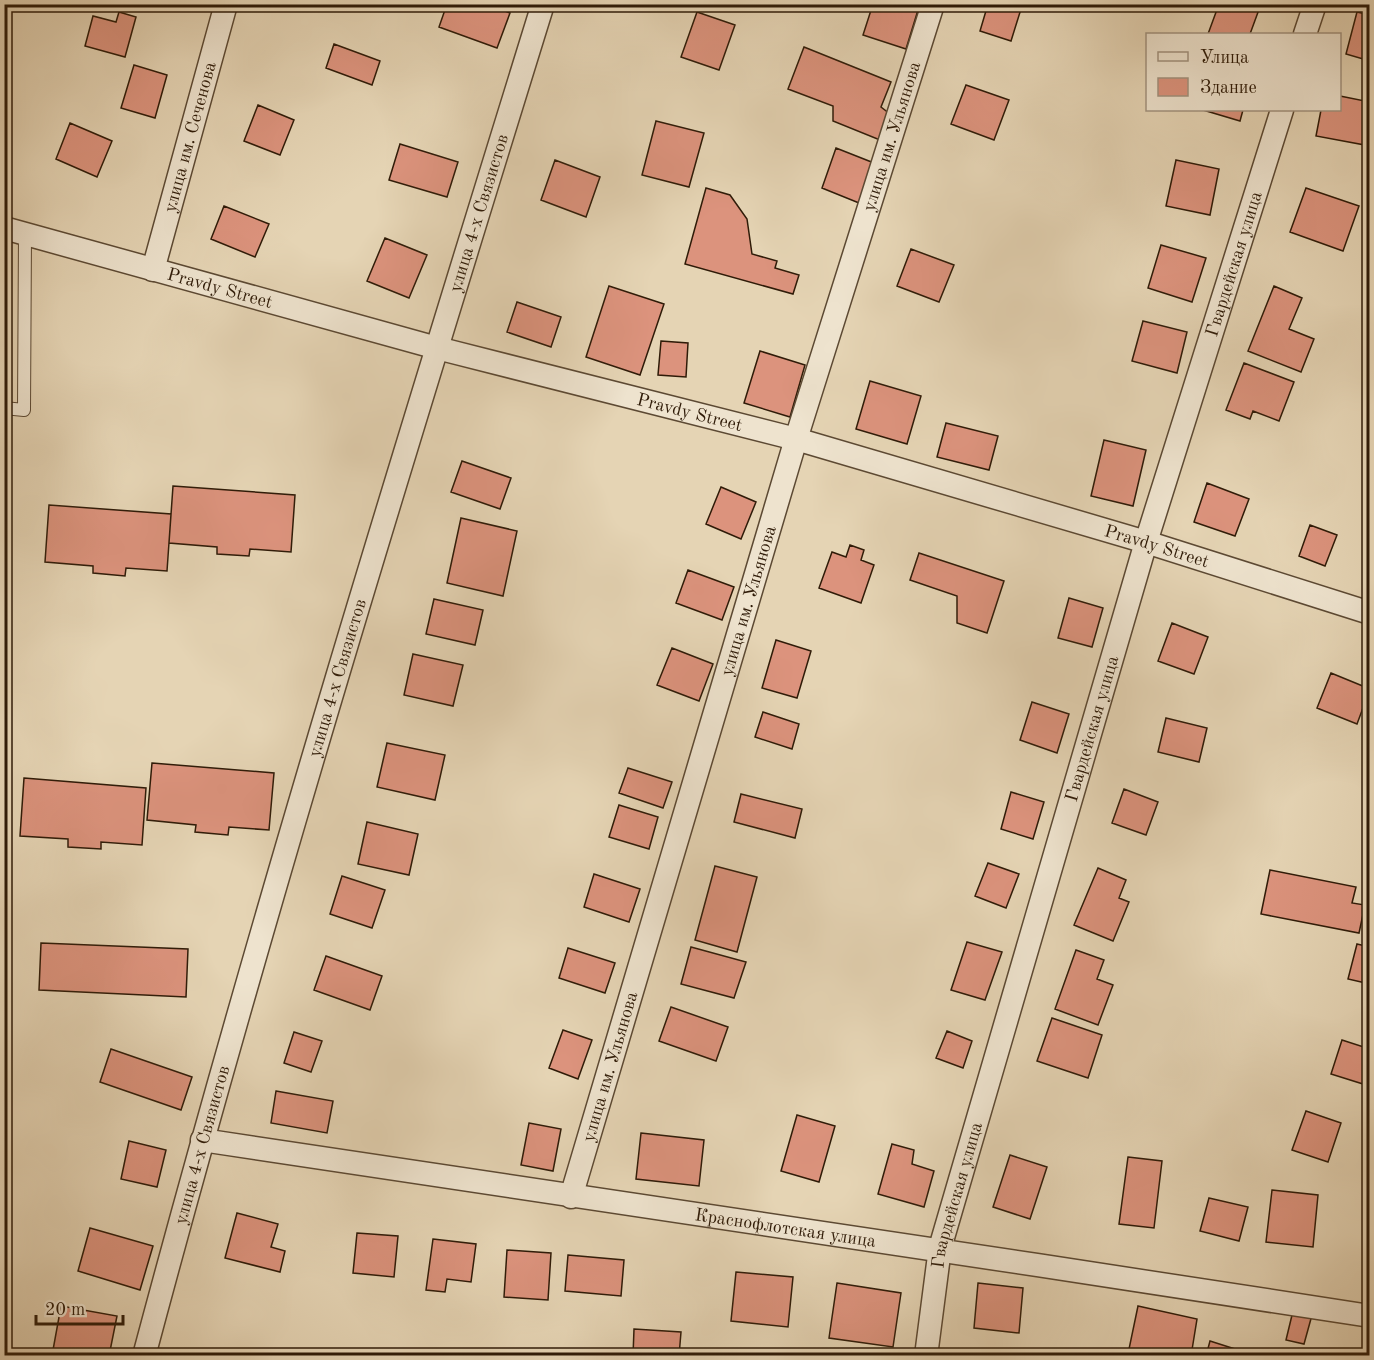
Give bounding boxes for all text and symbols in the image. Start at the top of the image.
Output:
legend [1146,33,1341,111]
text: Улица [1200,49,1249,67]
street label: улица им. Сеченова [161,60,220,214]
street label: улица им. Ульянова [860,60,924,214]
text: Здание [1200,79,1257,97]
street label: улица 4-х Связистов [447,132,512,294]
street label: Гвардейская улица [1203,189,1266,339]
street label: Pravdy Street [165,266,274,312]
street label: Pravdy Street [635,391,744,435]
street label: Pravdy Street [1102,522,1211,571]
street label: улица им. Ульянова [718,524,780,678]
street label: улица 4-х Связистов [306,597,370,759]
street label: Гвардейская улица [1063,654,1122,804]
street label: улица им. Ульянова [580,990,641,1144]
street label: улица 4-х Связистов [172,1064,233,1226]
street label: Гвардейская улица [929,1120,986,1270]
street label: Краснофлотская улица [694,1206,877,1251]
scale bar [36,1288,123,1326]
text: 20 m [45,1301,85,1319]

